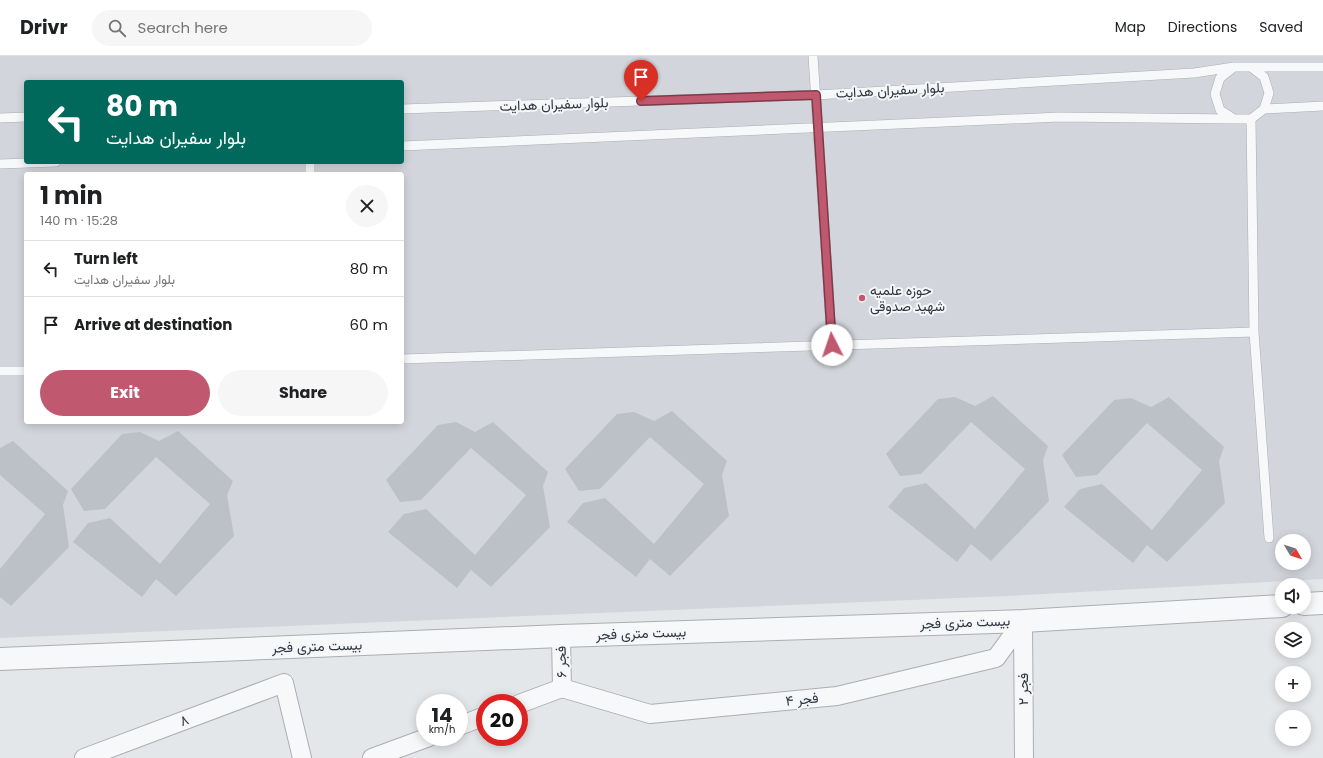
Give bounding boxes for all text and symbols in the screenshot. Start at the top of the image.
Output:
search box [92,10,372,46]
text: Drivr [20,14,68,41]
icon: search [106,17,128,39]
text: Search here [138,17,228,38]
text: Map [1115,17,1146,37]
text: Directions [1168,17,1237,37]
text: Saved [1259,17,1303,37]
pin [624,60,658,101]
icon: arrive [630,66,652,88]
street label: بلوار سفیران هدایت [835,77,945,103]
text: 80 m [106,87,178,126]
street label: بلوار سفیران هدایت [499,92,609,116]
icon: left [40,96,92,148]
text: بلوار سفیران هدایت [106,125,246,150]
text: 1 min [40,179,103,212]
button: close [346,185,388,227]
text: 140 m · 15:28 [40,211,118,230]
text: Turn left [74,248,138,269]
icon: left [40,258,62,280]
text: 80 m [350,258,388,279]
text: بلوار سفیران هدایت [74,270,175,289]
place label: حوزه علمیه شهید صدوقی [870,280,945,316]
marker: حوزه علمیه شهید صدوقی [857,293,867,303]
icon: arrive [40,314,62,336]
text: Arrive at destination [74,314,232,335]
text: 60 m [350,314,388,335]
position arrow [811,324,853,366]
button: Exit [40,370,210,416]
button: Share [218,370,388,416]
north arrow [1275,534,1311,570]
map controls [1275,534,1311,746]
button: sound [1275,578,1311,614]
street label: بیست متری فجر [918,610,1011,634]
street label: بیست متری فجر [594,621,687,645]
button: layers [1275,622,1311,658]
street label: بیست متری فجر [270,634,363,658]
street label: فجر ۶ [551,646,571,678]
button: + [1275,666,1311,702]
street label: فجر ۲ [1013,673,1033,705]
street label: فجر ۴ [784,687,820,711]
speed limit sign: 20 [476,694,528,746]
text: 14 [431,701,453,729]
street label: ۸ [177,709,191,731]
button: − [1275,710,1311,746]
text: km/h [429,722,455,737]

